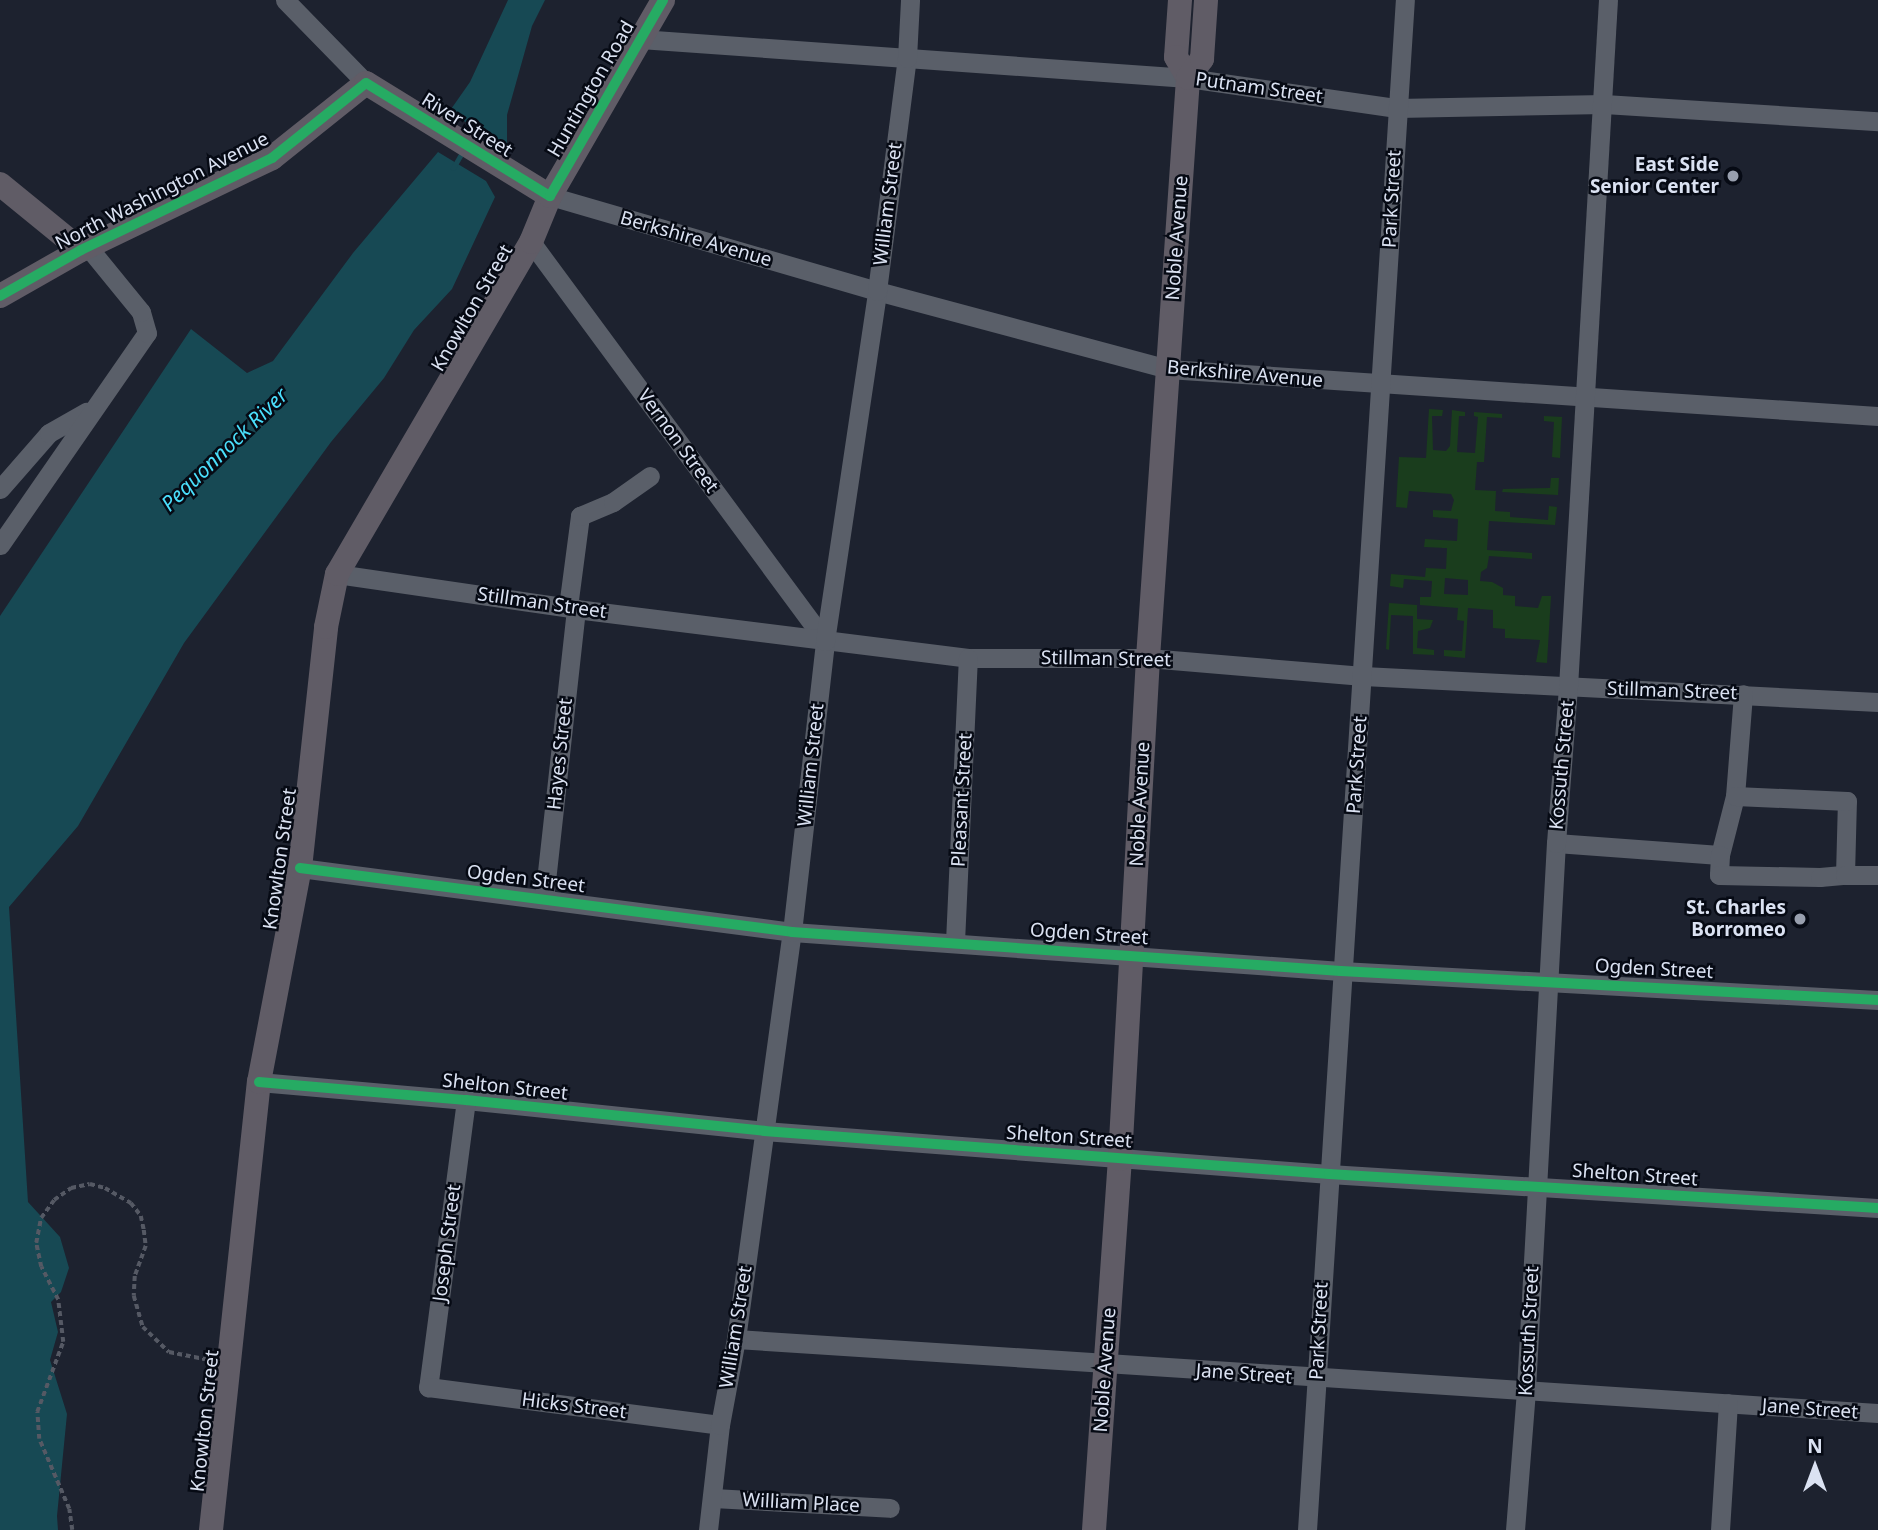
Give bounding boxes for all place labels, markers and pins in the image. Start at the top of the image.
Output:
place label: East Side Senior Center [1590,154,1719,198]
marker: East Side Senior Center [1725,168,1741,184]
place label: St. Charles Borromeo [1686,897,1786,941]
marker: St. Charles Borromeo [1792,911,1808,927]

